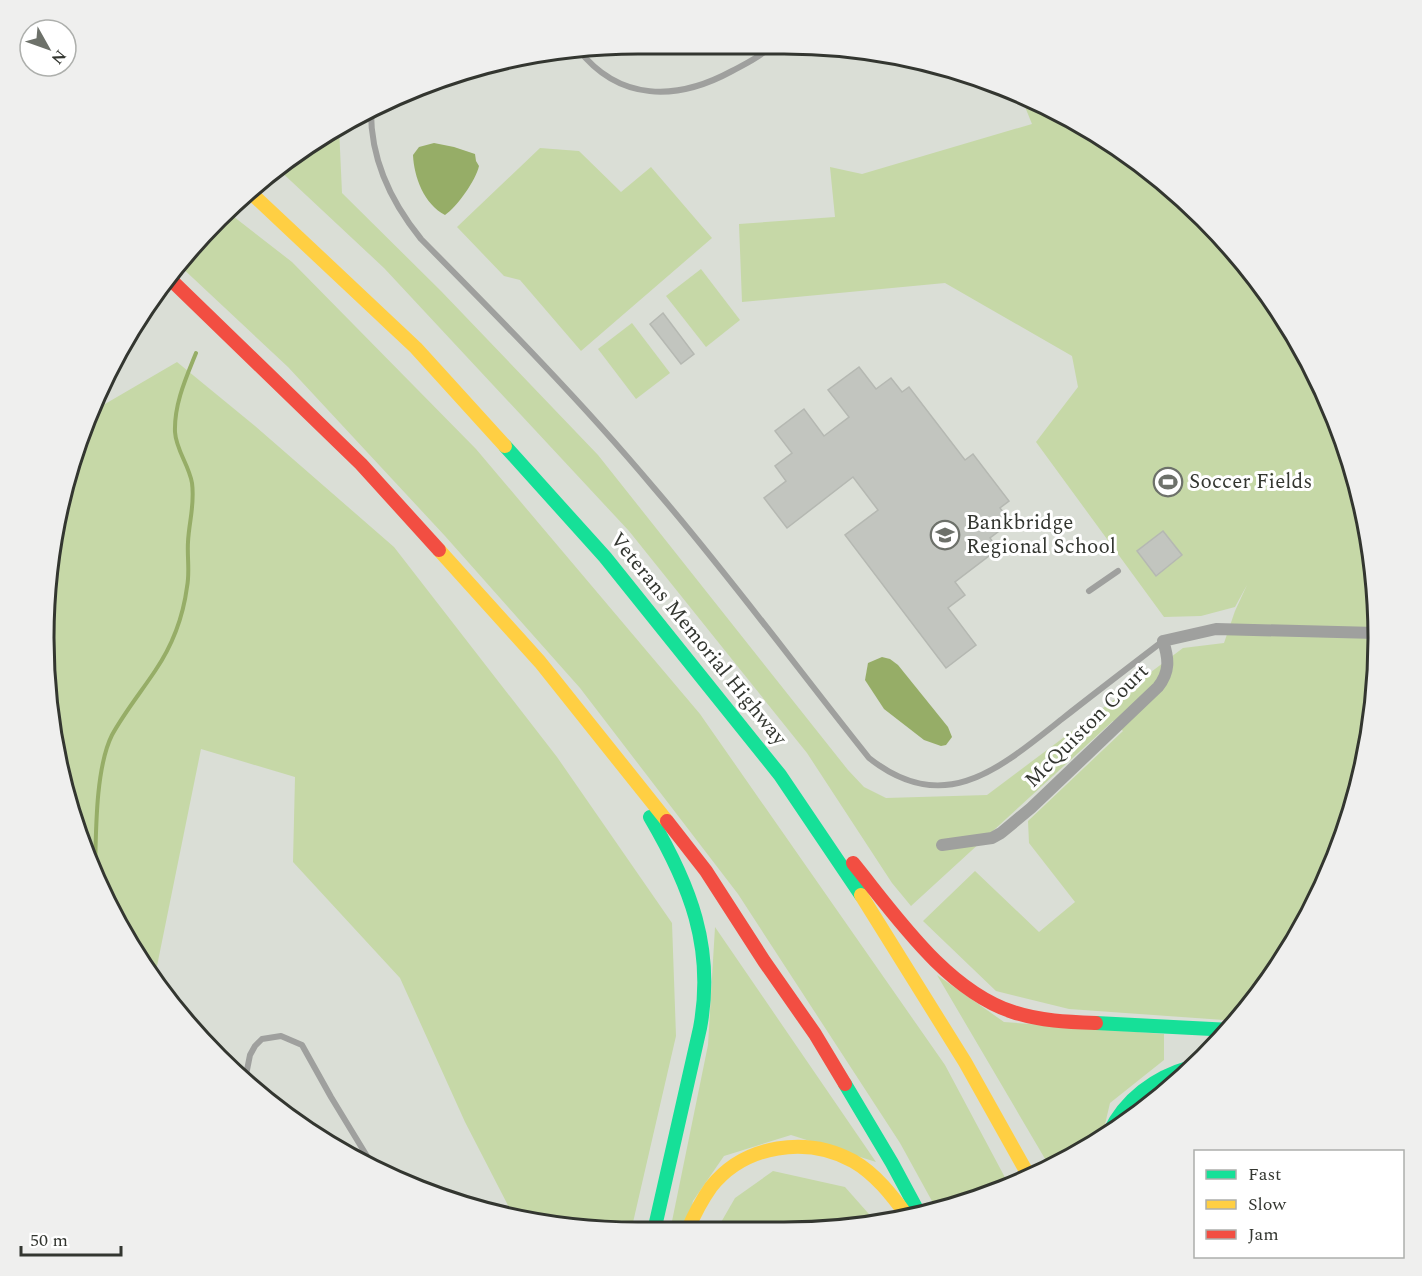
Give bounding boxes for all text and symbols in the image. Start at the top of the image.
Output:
north arrow [18,18,78,78]
text: N [45,44,72,70]
sports icon: Soccer Fields [1152,466,1184,498]
place label: Soccer Fields [1189,466,1312,498]
place label: Bankbridge Regional School [966,507,1116,563]
school or university icon: Bankbridge Regional School [929,519,961,551]
street label: Veterans Memorial Highway [602,525,795,753]
street label: McQuiston Court [1017,656,1157,796]
legend [1194,1150,1404,1258]
text: Fast [1248,1161,1281,1188]
text: Slow [1248,1191,1287,1218]
scale bar [21,1219,122,1257]
text: Jam [1248,1221,1279,1248]
text: 50 m [30,1227,68,1254]

